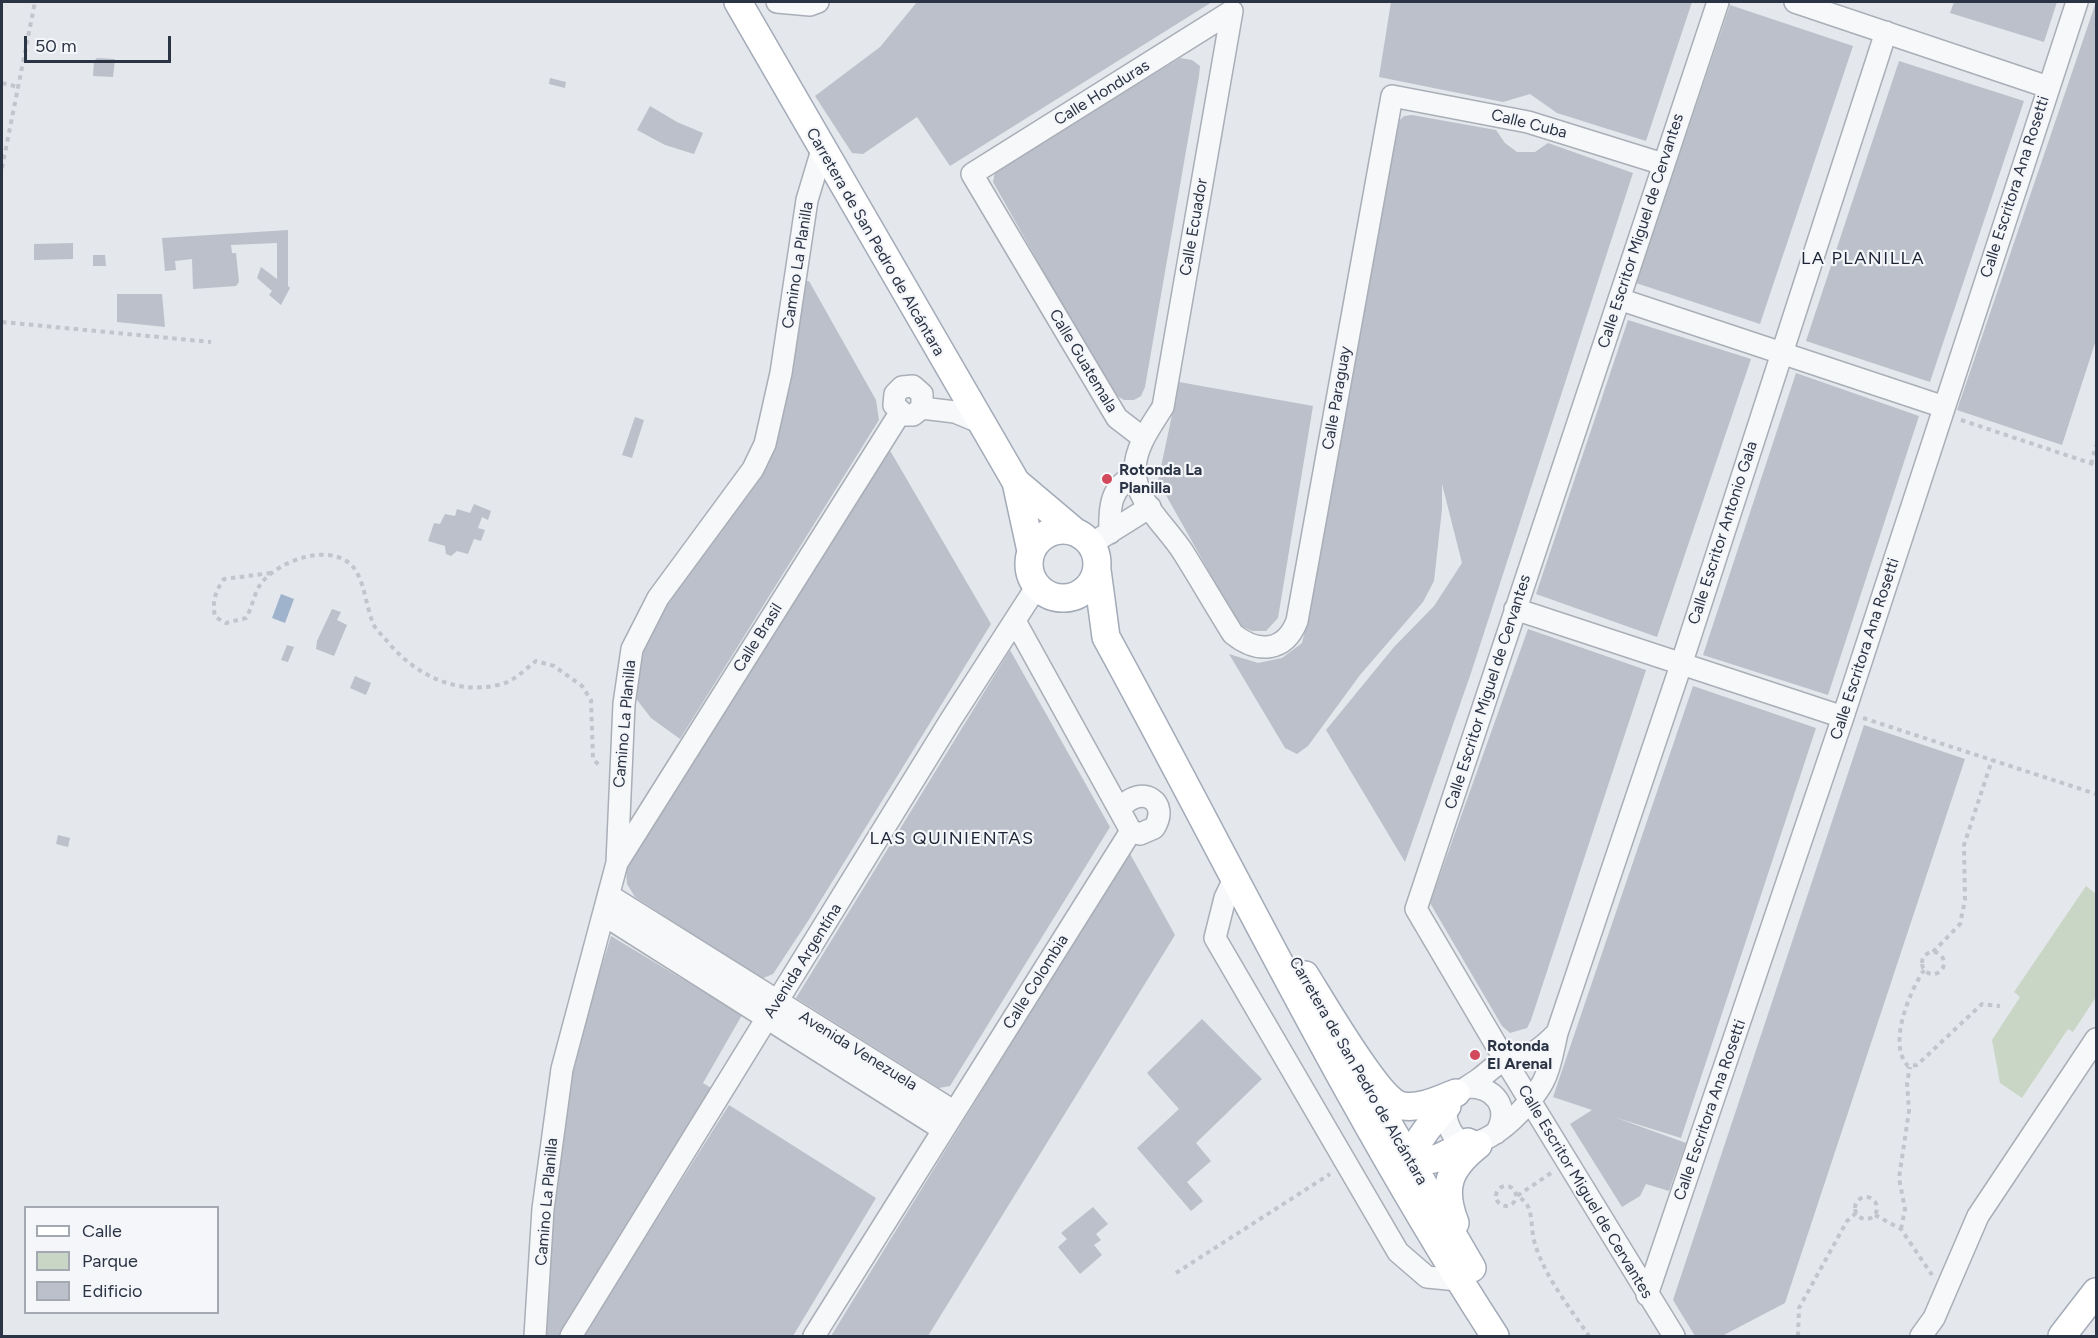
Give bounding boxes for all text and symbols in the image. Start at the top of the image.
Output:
scale bar [27,24,174,62]
text: 50 m [35,35,77,57]
street label: Calle Honduras [1051,56,1153,130]
street label: Calle Escritora Ana Rosetti [1976,94,2054,280]
street label: Calle Cuba [1489,105,1569,143]
street label: Calle Escritor Miguel de Cervantes [1594,111,1688,351]
street label: Carretera de San Pedro de Alcántara [802,125,948,359]
street label: Calle Ecuador [1176,177,1212,277]
street label: Camino La Planilla [778,200,818,330]
district label: LA PLANILLA [1801,248,1925,270]
street label: Calle Guatemala [1045,306,1121,416]
street label: Calle Paraguay [1318,345,1356,451]
street label: Calle Escritor Antonio Gala [1684,439,1762,627]
place label: Rotonda La Planilla [1119,460,1202,498]
marker: Rotonda La Planilla [1100,472,1114,486]
street label: Calle Escritora Ana Rosetti [1826,556,1904,742]
street label: Calle Escritor Miguel de Cervantes [1441,572,1535,812]
street label: Calle Brasil [729,600,787,676]
street label: Camino La Planilla [610,659,640,789]
district label: LAS QUINIENTAS [869,828,1035,850]
street label: Avenida Argentína [760,900,846,1022]
street label: Calle Colombia [999,931,1073,1033]
street label: Carretera de San Pedro de Alcántara [1285,954,1431,1188]
street label: Avenida Venezuela [795,1007,921,1095]
street label: Calle Escritora Ana Rosetti [1670,1017,1750,1203]
place label: Rotonda El Arenal [1487,1036,1552,1074]
marker: Rotonda El Arenal [1468,1048,1482,1062]
street label: Calle Escritor Miguel de Cervantes [1513,1082,1657,1302]
street label: Camino La Planilla [532,1137,562,1267]
legend [24,1206,219,1314]
text: Calle [82,1220,122,1242]
text: Parque [82,1250,138,1272]
text: Edificio [82,1280,143,1302]

